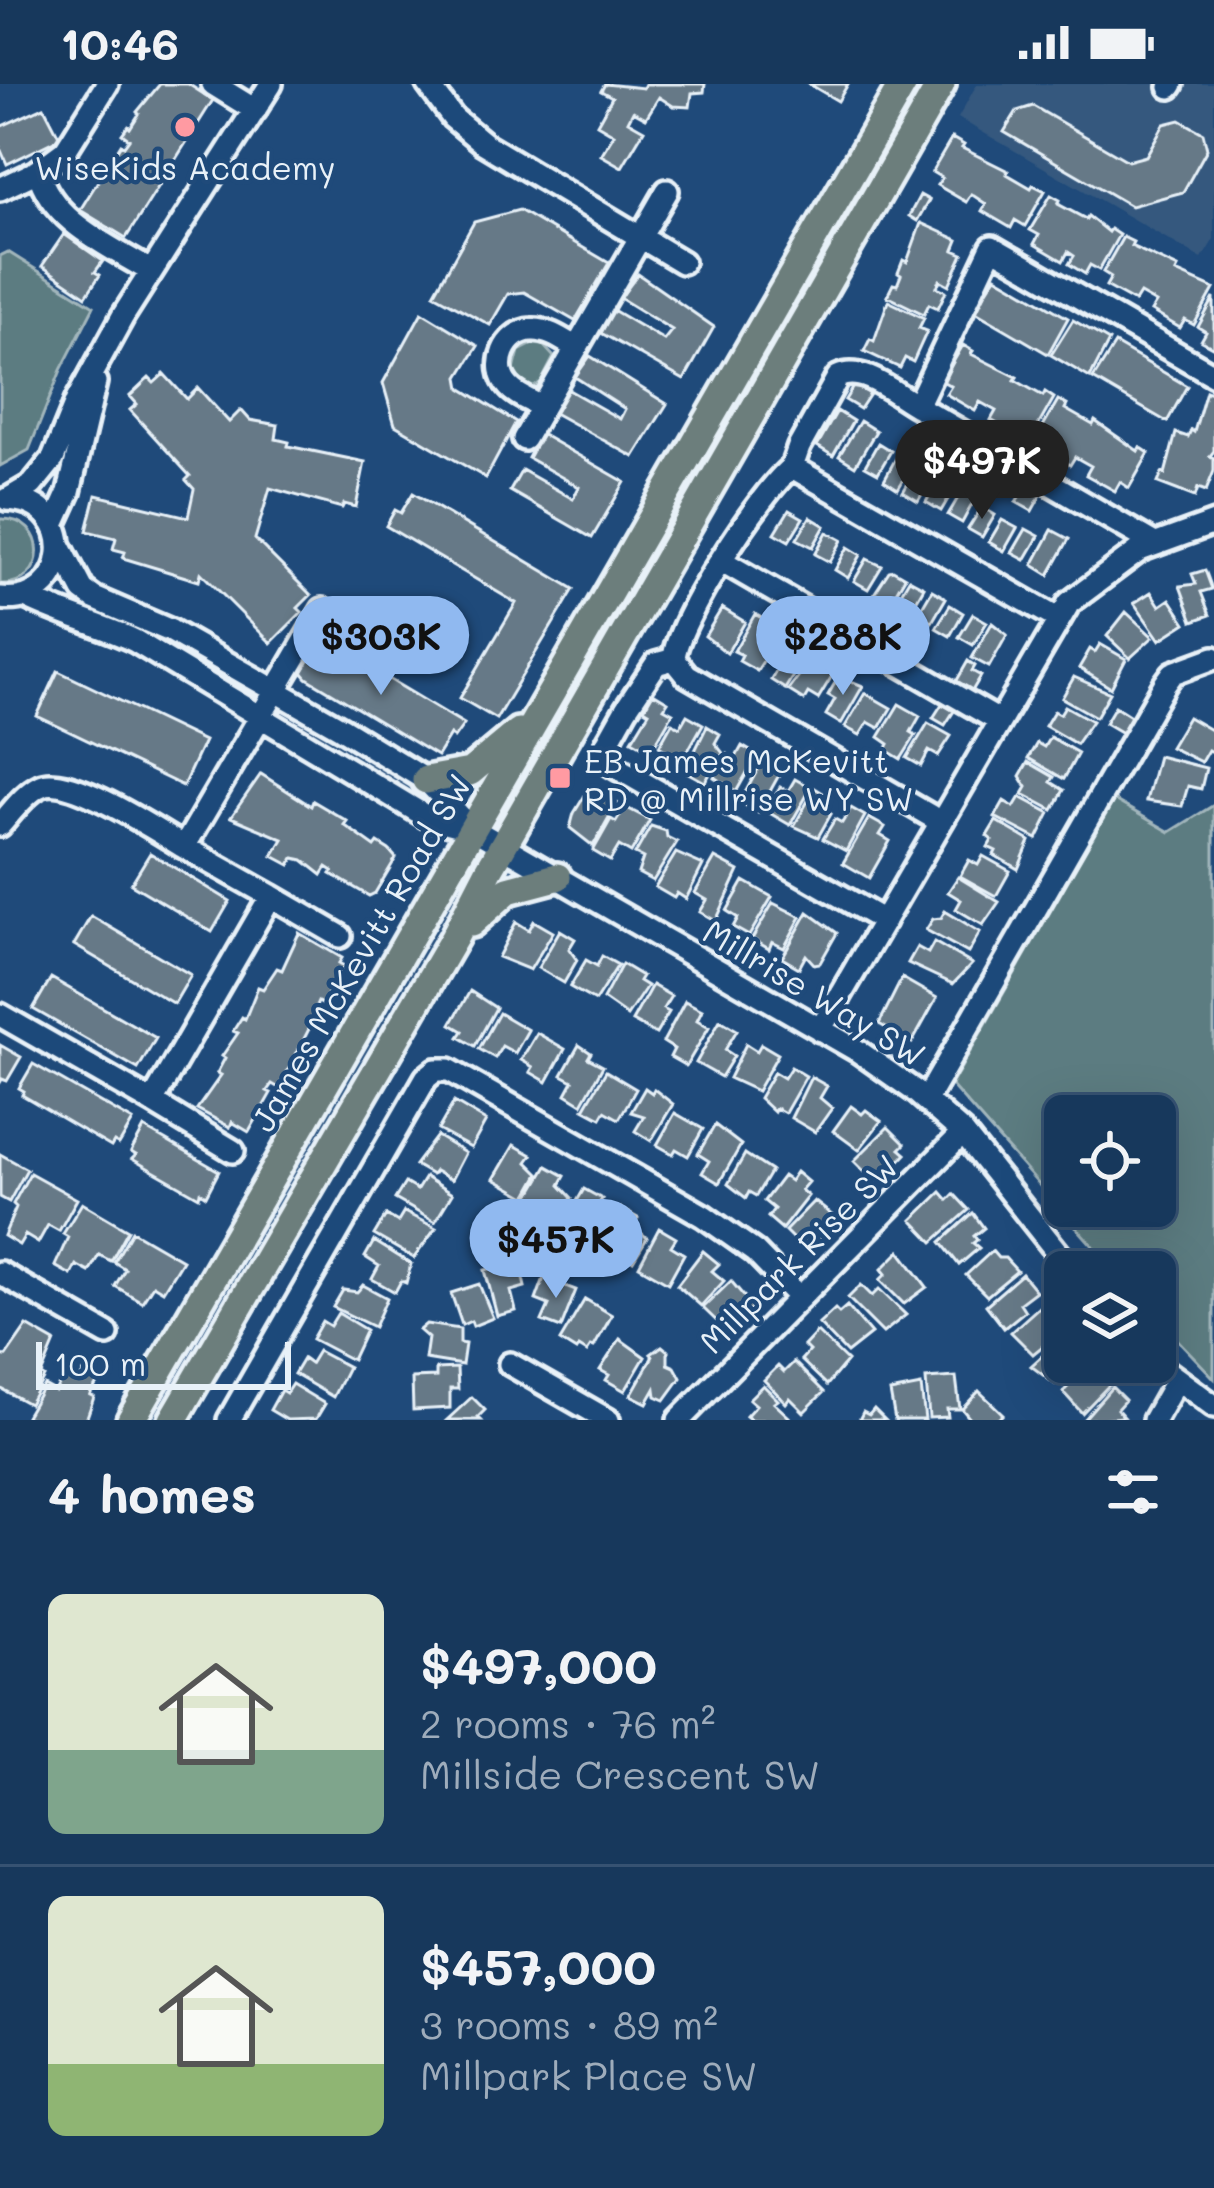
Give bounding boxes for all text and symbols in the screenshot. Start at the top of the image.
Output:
text: 10:46 [60,13,179,71]
marker: WiseKids Academy [172,114,198,140]
place label: WiseKids Academy [35,145,335,189]
pin: $497K [898,420,1066,522]
text: $497K [922,433,1042,484]
pin: $303K [297,596,465,698]
pin: $288K [759,596,927,698]
text: $303K [320,609,442,660]
text: $288K [783,609,903,660]
place label: EB James McKevitt RD @ Millrise WY SW [584,738,914,819]
marker: EB James McKevitt RD @ Millrise WY SW [547,765,573,791]
street label: James McKevitt Road SW [240,766,480,1138]
street label: Millrise Way SW [696,909,934,1076]
map controls [1044,1095,1176,1383]
button: locate [1044,1095,1176,1227]
street label: Millpark Rise SW [689,1144,907,1362]
pin: $457K [472,1199,640,1301]
text: $457K [497,1212,616,1263]
button: layers [1044,1251,1176,1383]
scale bar [36,1336,291,1389]
text: 100 m [54,1341,146,1384]
text: 4 homes [48,1459,256,1526]
icon: filters [1100,1459,1166,1525]
text: $497,000 [420,1630,657,1697]
icon: home [144,1642,288,1786]
text: 2 rooms · 76 m² [420,1697,716,1748]
text: Millside Crescent SW [420,1748,820,1799]
text: $457,000 [420,1931,656,1998]
icon: home [144,1944,288,2088]
text: 3 rooms · 89 m² [420,1998,718,2049]
text: Millpark Place SW [420,2049,757,2100]

